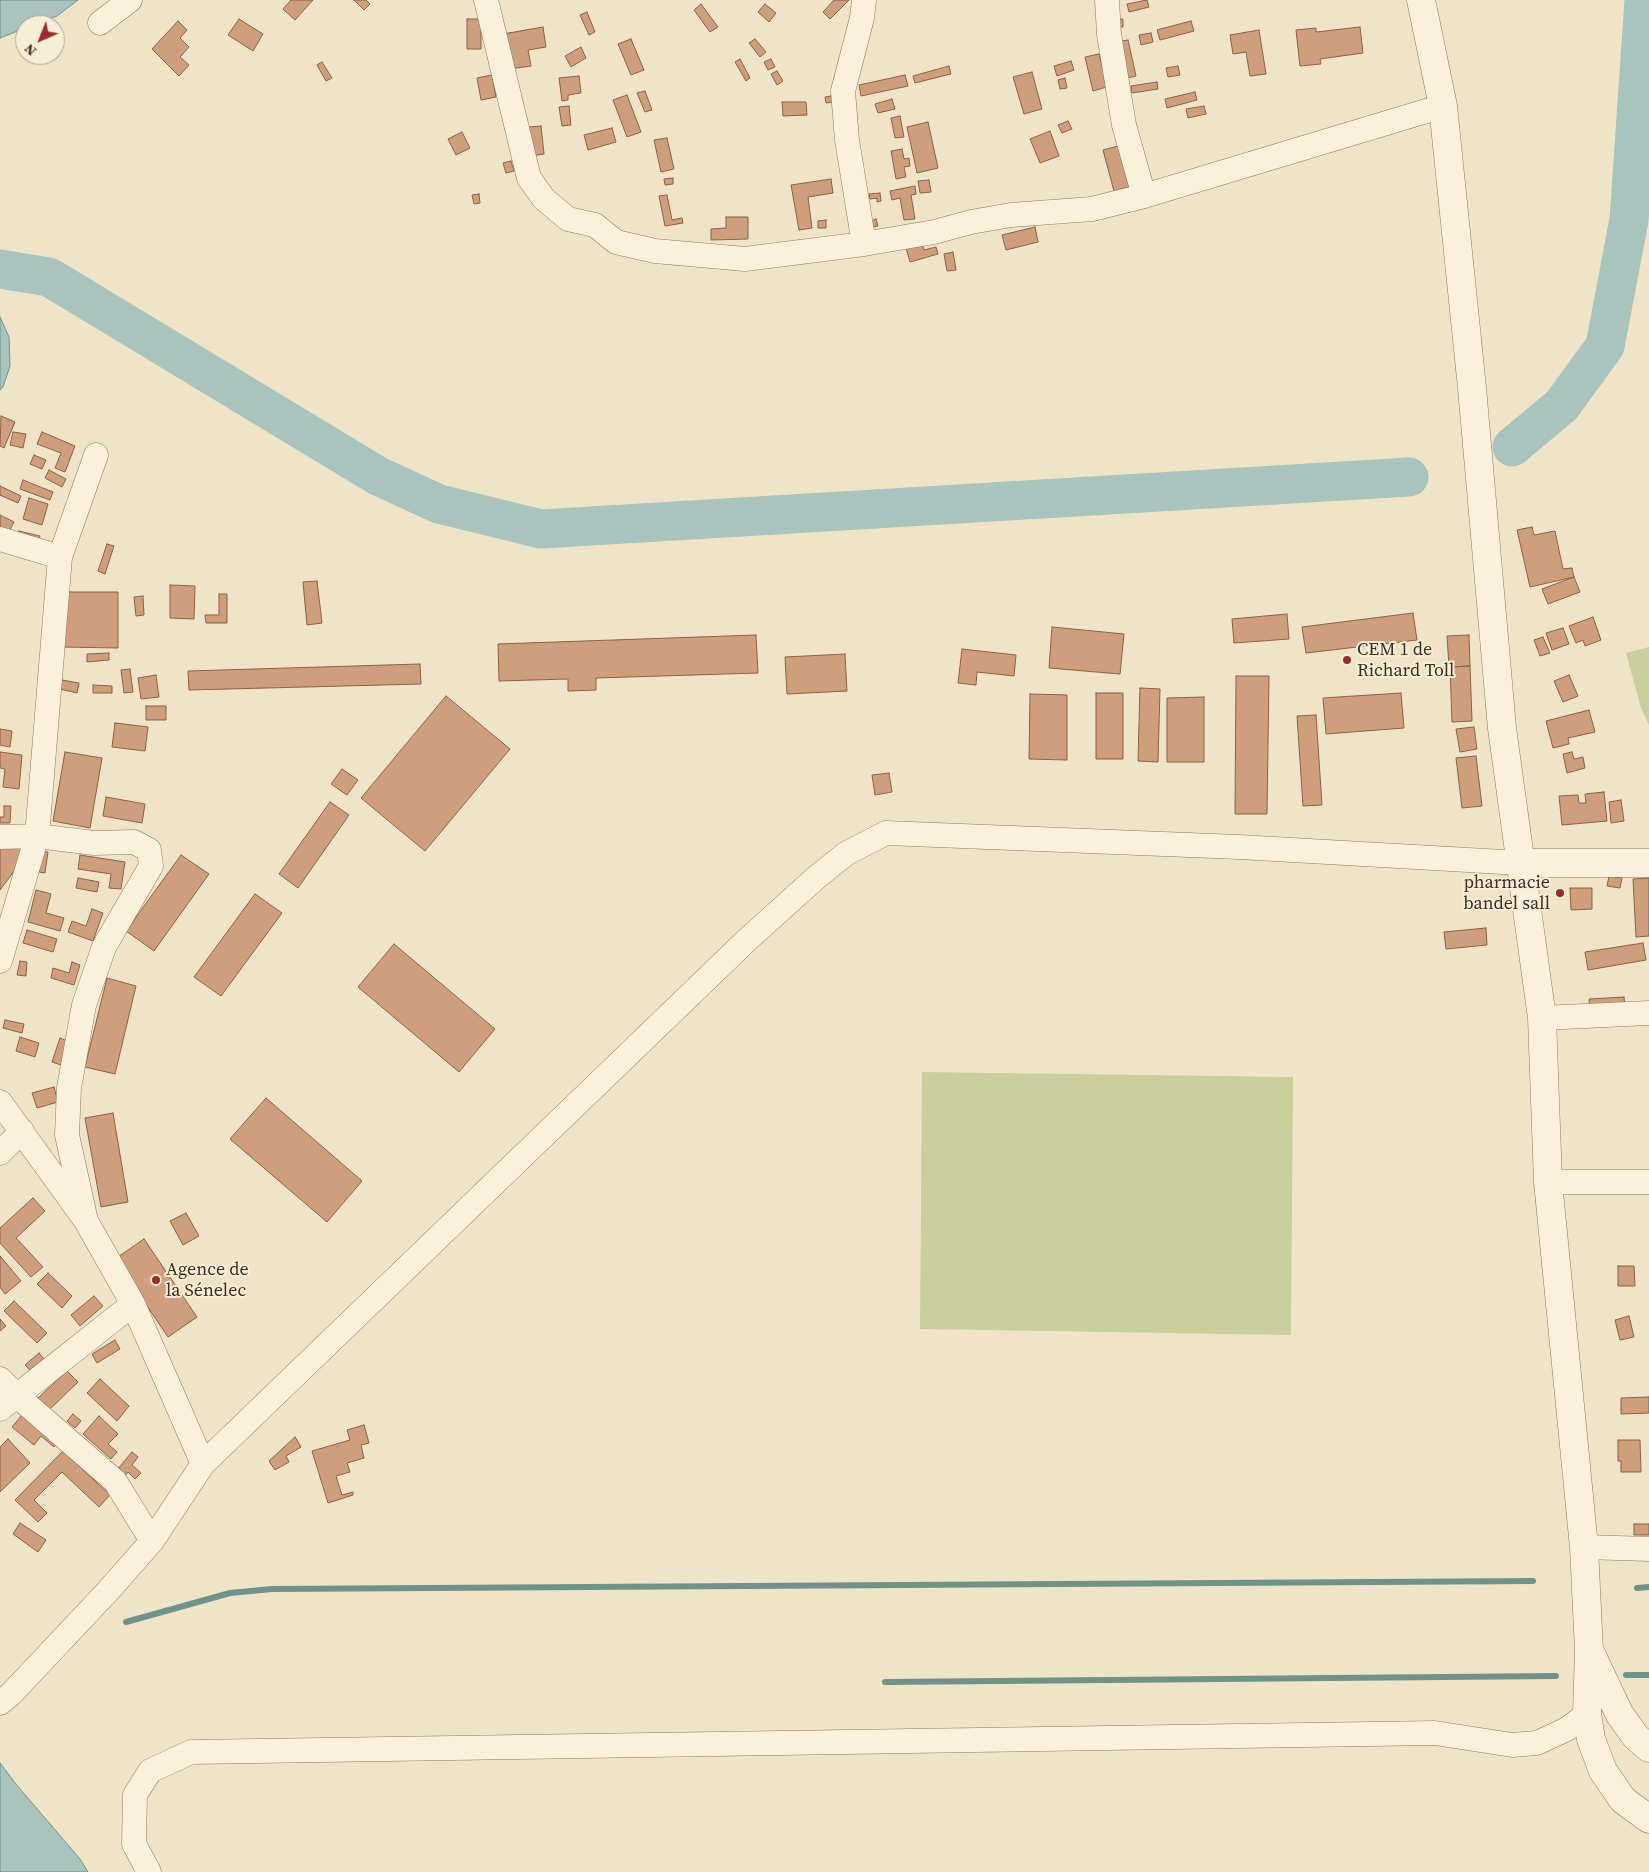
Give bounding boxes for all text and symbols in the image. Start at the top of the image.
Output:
north arrow [15,15,65,65]
text: N [20,39,41,61]
place label: CEM 1 de Richard Toll [1357,639,1454,682]
marker: CEM 1 de Richard Toll [1341,654,1353,666]
place label: pharmacie bandel sall [1463,872,1550,914]
marker: pharmacie bandel sall [1554,887,1566,899]
place label: Agence de la Sénelec [166,1259,249,1302]
marker: Agence de la Sénelec [150,1274,162,1286]

